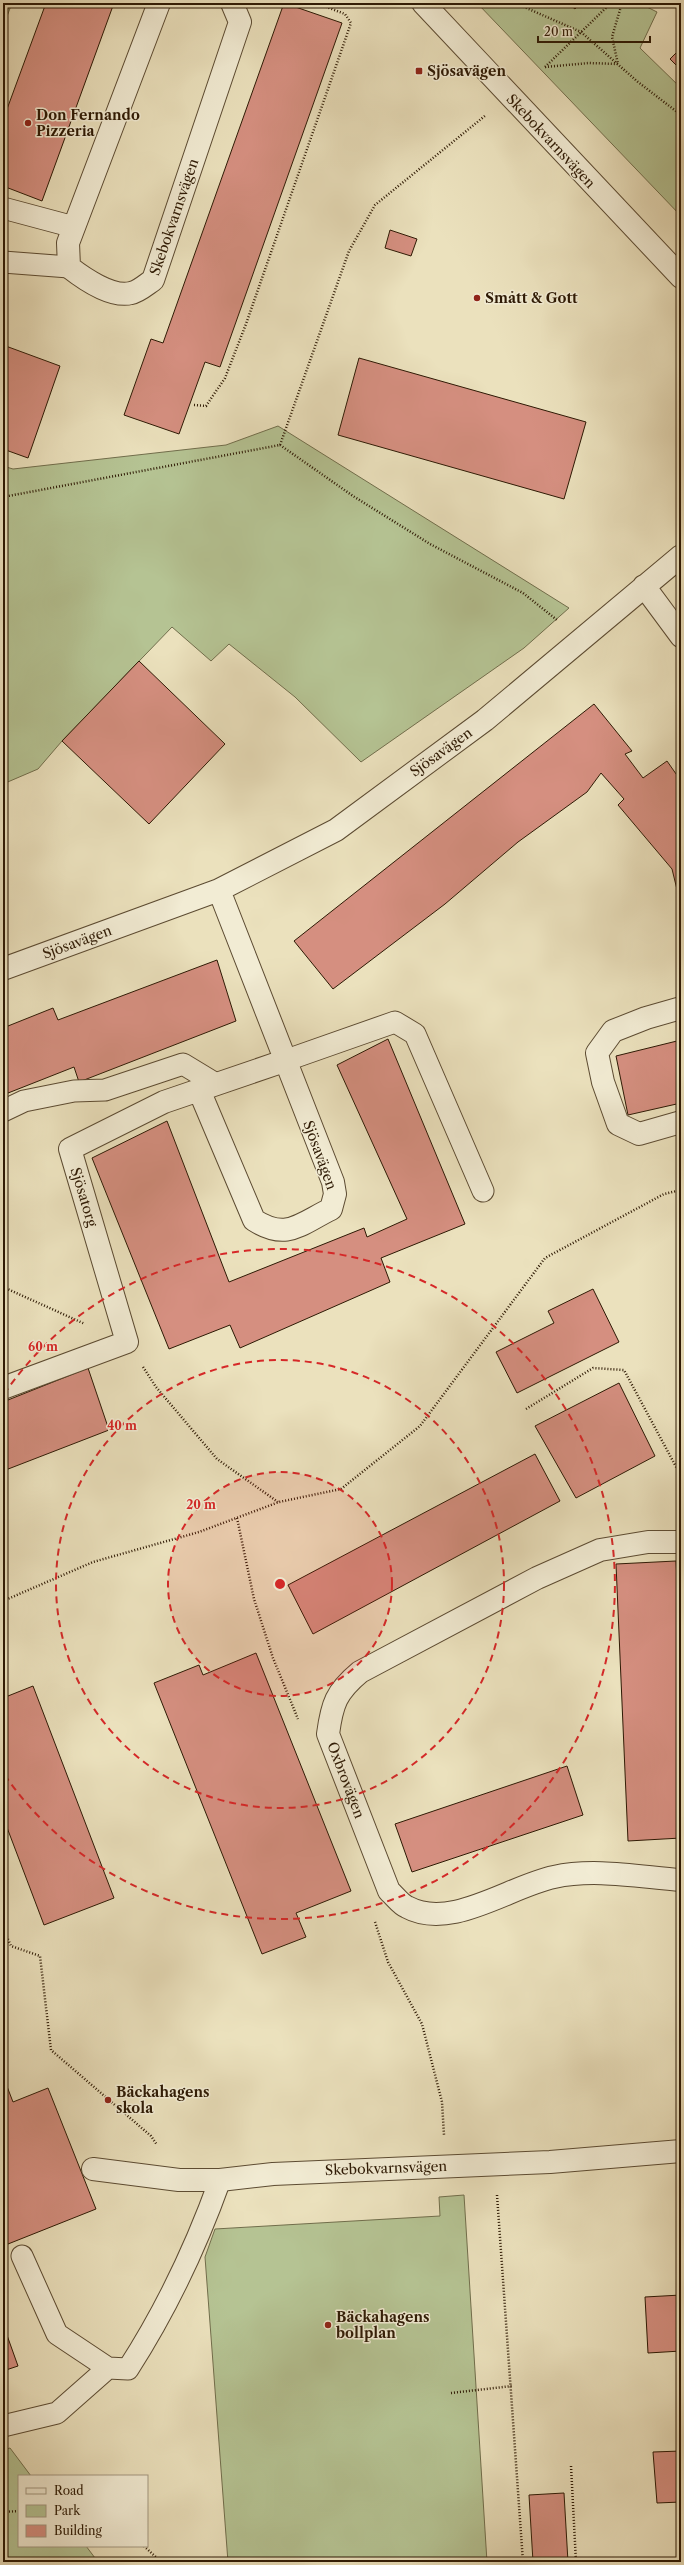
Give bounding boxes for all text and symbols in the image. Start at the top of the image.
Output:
scale bar [538,18,650,44]
text: 20 m [544,24,573,39]
place label: Sjösavägen [427,62,506,80]
marker: Sjösavägen [414,66,424,76]
street label: Skebokvarnsvägen [503,90,599,192]
place label: Don Fernando Pizzeria [36,106,140,140]
marker: Don Fernando Pizzeria [23,118,33,128]
street label: Skebokvarnsvägen [146,156,202,278]
place label: Smått & Gott [485,289,578,307]
marker: Smått & Gott [472,293,482,303]
street label: Sjösavägen [406,723,476,781]
street label: Sjösavägen [40,921,114,963]
street label: Sjösavägen [299,1118,341,1192]
street label: Sjösatorg [66,1165,102,1229]
text: 60 m [28,1339,58,1354]
text: 40 m [107,1418,137,1433]
text: 20 m [186,1497,216,1512]
centre of rings [273,1577,287,1591]
street label: Oxbrovägen [323,1739,369,1821]
place label: Bäckahagens skola [116,2083,210,2117]
marker: Bäckahagens skola [103,2095,113,2105]
street label: Skebokvarnsvägen [325,2157,448,2179]
place label: Bäckahagens bollplan [335,2308,430,2342]
marker: Bäckahagens bollplan [323,2320,333,2330]
legend [18,2475,148,2547]
text: Road [54,2483,84,2498]
text: Park [54,2503,81,2518]
text: Building [54,2523,102,2538]

